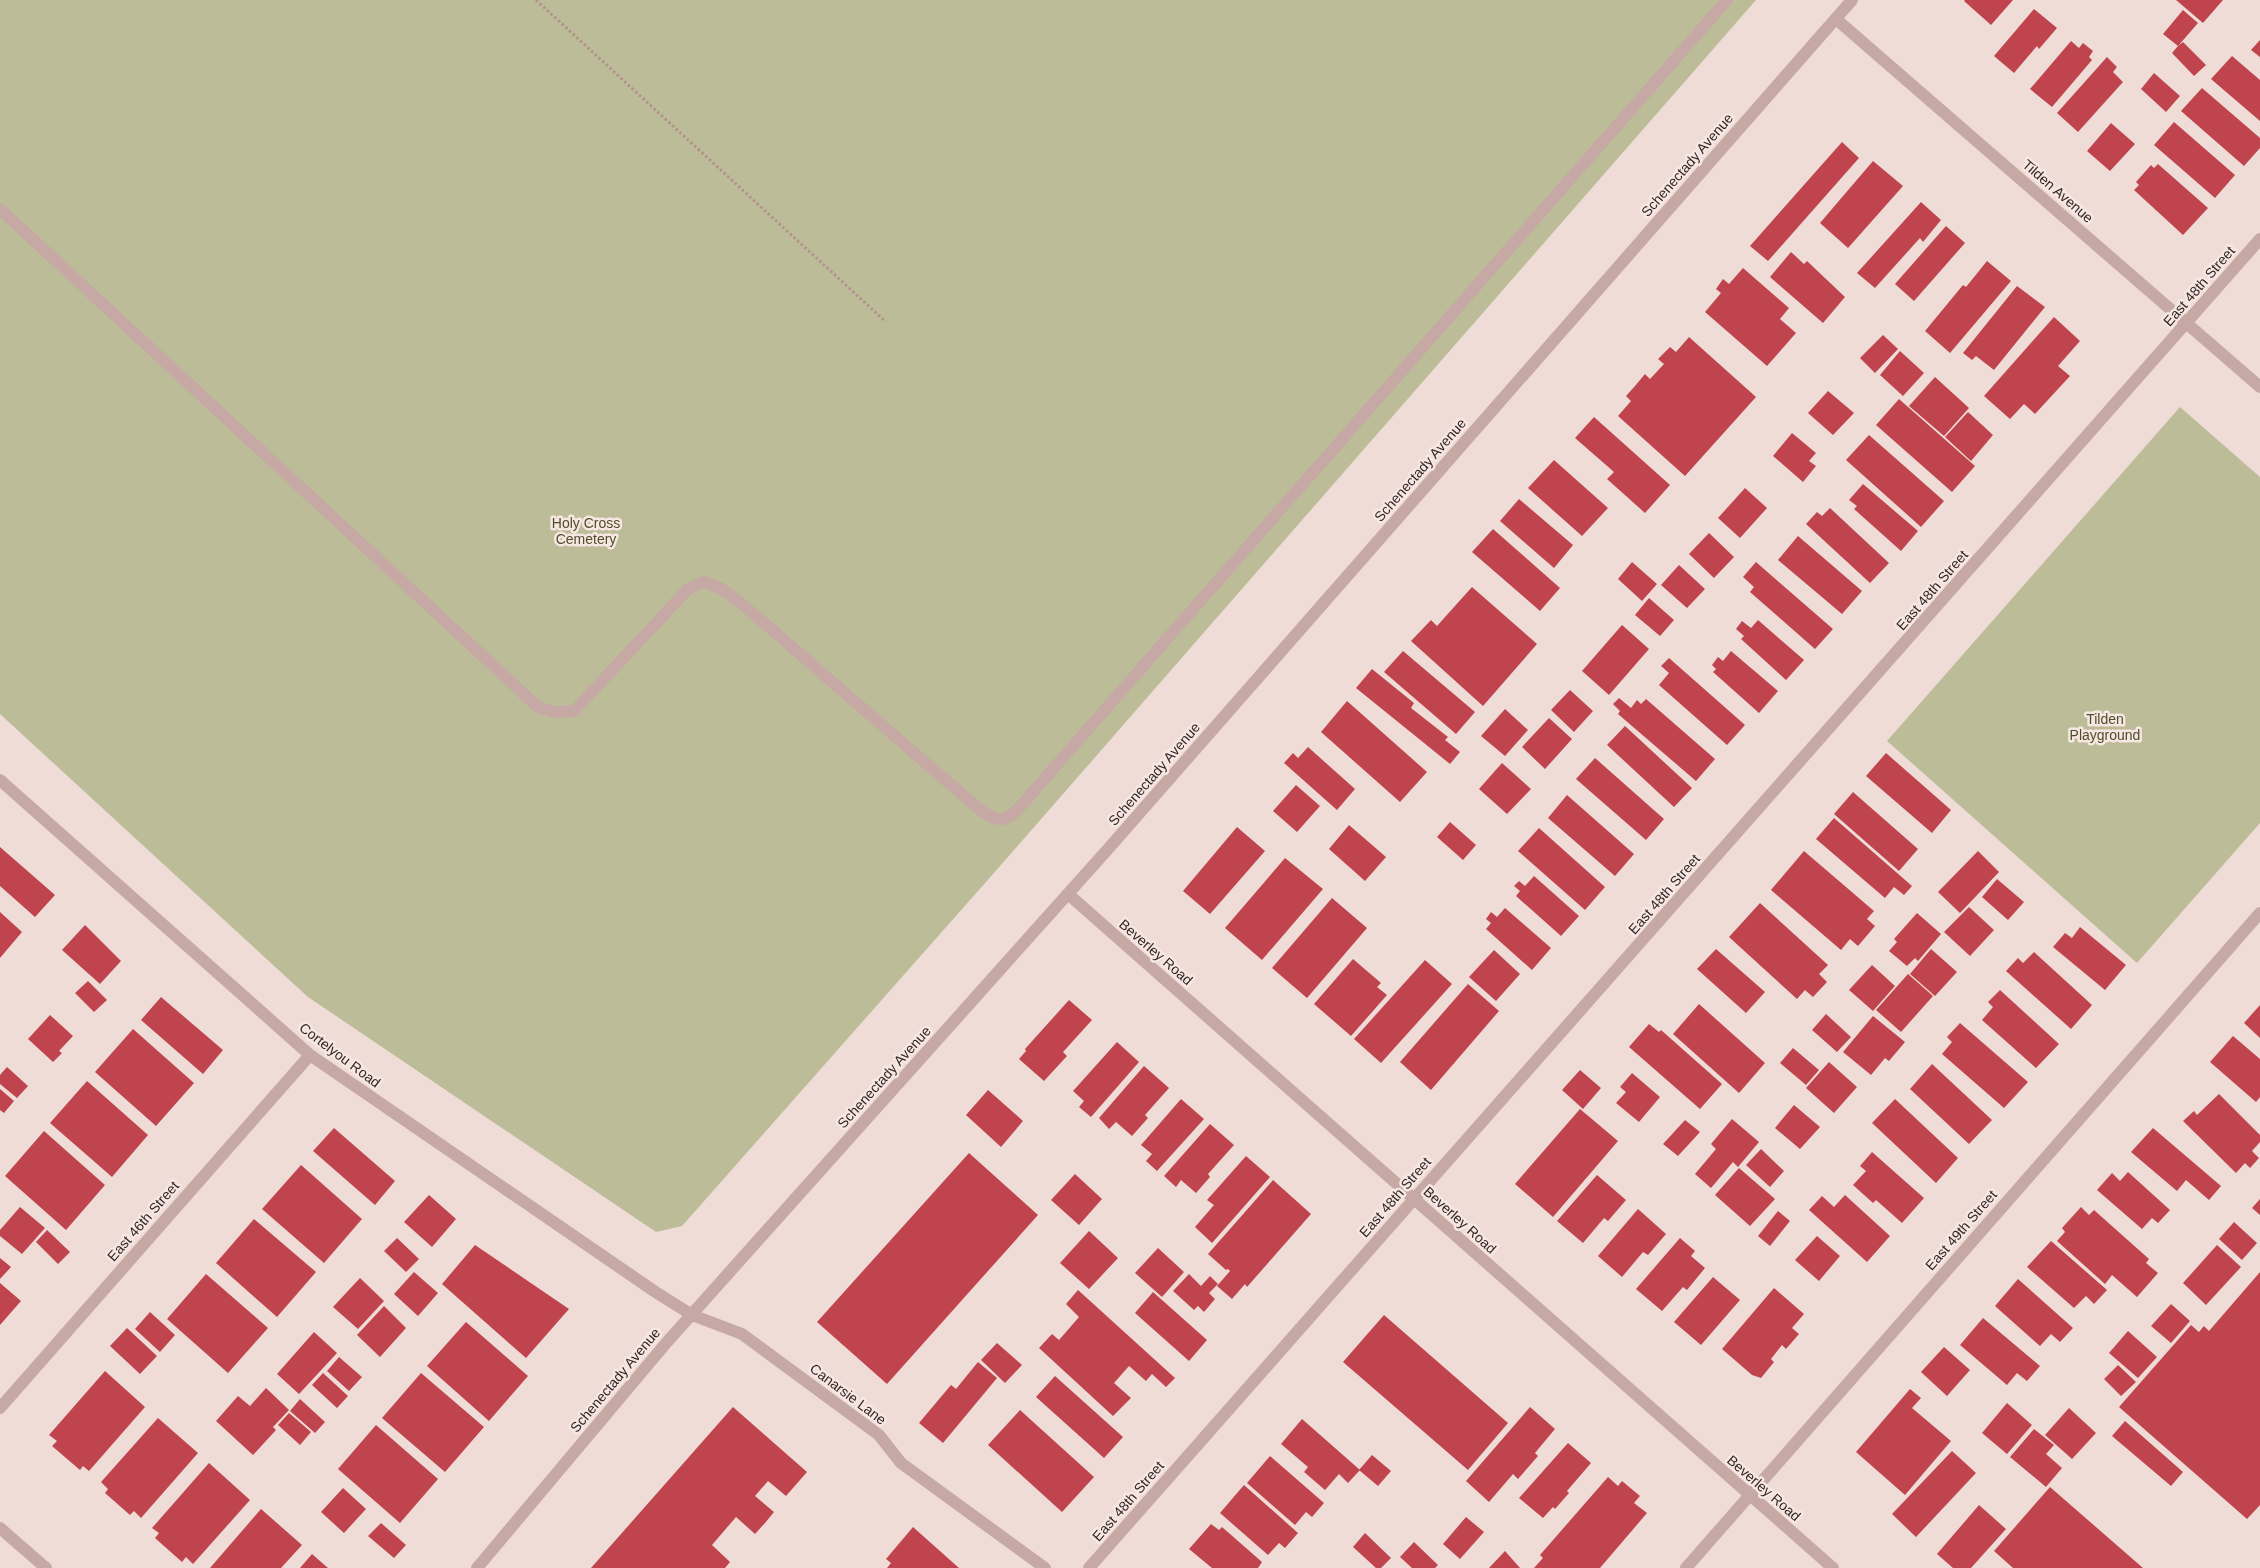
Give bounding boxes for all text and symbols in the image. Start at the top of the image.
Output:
street label: Schenectady Avenue [1638,110,1736,220]
street label: Tilden Avenue [2020,156,2097,226]
street label: East 48th Street [2160,243,2238,329]
street label: Schenectady Avenue [1371,415,1469,525]
park label: Holy Cross Cemetery [552,515,620,547]
street label: East 48th Street [1893,547,1971,633]
park label: Tilden Playground [2070,711,2140,743]
street label: Schenectady Avenue [1105,719,1203,829]
street label: East 48th Street [1625,851,1703,937]
street label: Beverley Road [1116,916,1196,988]
street label: Cortelyou Road [296,1019,384,1091]
street label: Schenectady Avenue [834,1023,934,1131]
street label: East 48th Street [1356,1154,1434,1240]
street label: East 46th Street [104,1178,182,1264]
street label: Beverley Road [1421,1183,1499,1257]
street label: East 49th Street [1922,1187,2000,1273]
street label: Schenectady Avenue [567,1324,663,1435]
street label: Canarsie Lane [807,1360,889,1428]
street label: Beverley Road [1724,1452,1804,1524]
street label: East 48th Street [1089,1458,1167,1544]

